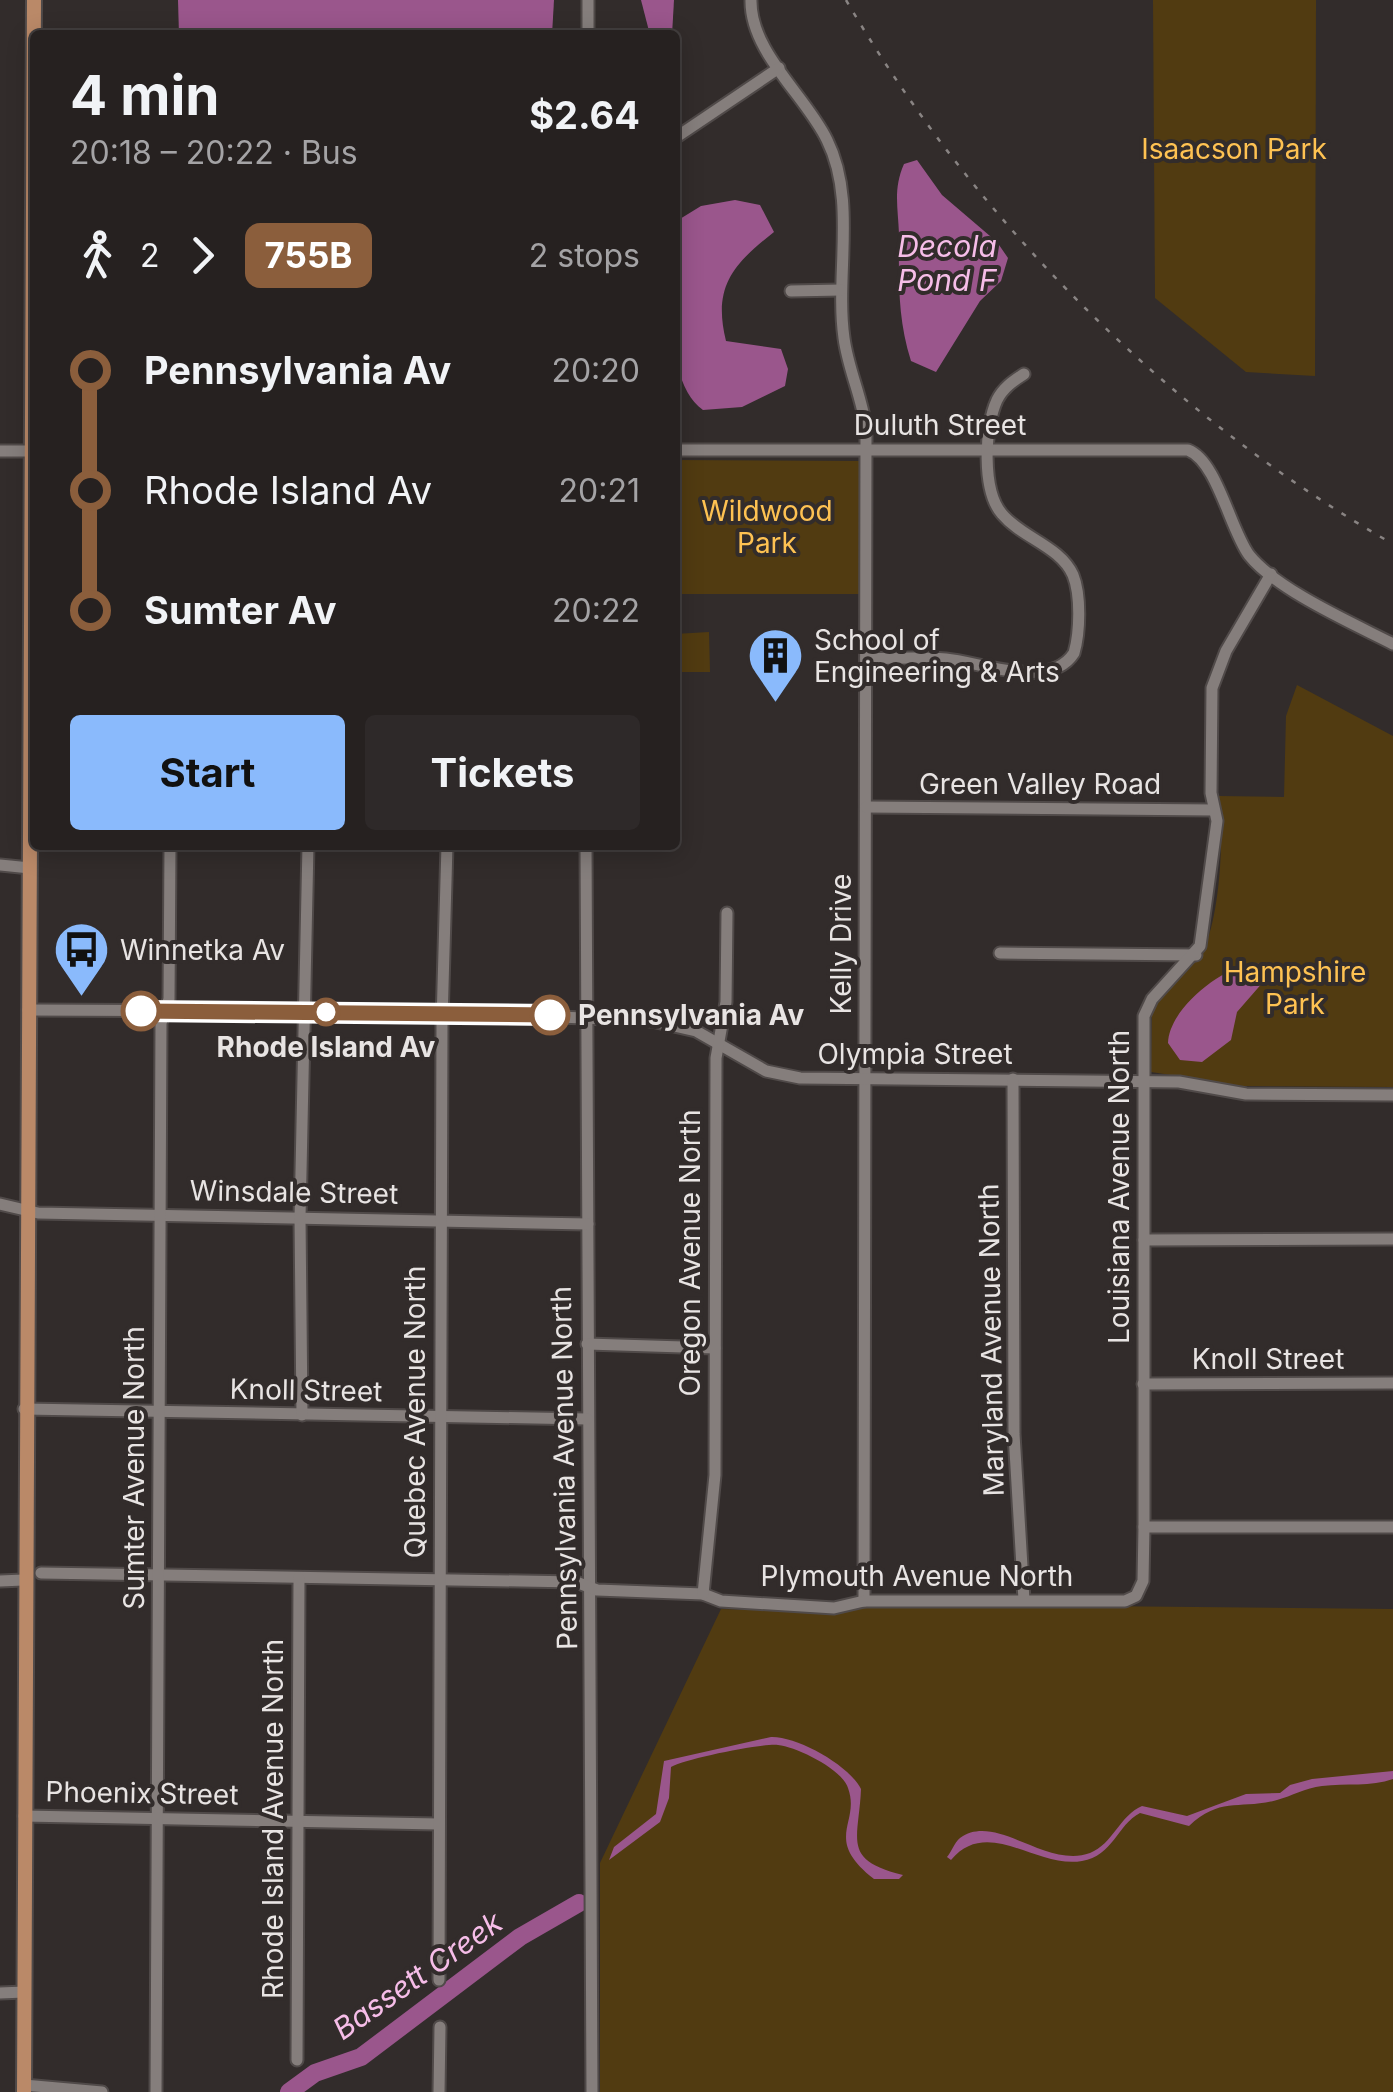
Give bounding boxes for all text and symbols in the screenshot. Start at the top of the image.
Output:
text: 4 min [70,62,220,128]
text: $2.64 [529,92,640,138]
park label: Isaacson Park [1141,132,1327,166]
text: 20:18 – 20:22 · Bus [70,133,358,172]
icon: walk [70,228,125,283]
icon: forward [175,228,230,283]
water label: Decola Pond F [897,228,998,298]
text: 755B [265,234,352,276]
text: 2 [140,236,160,275]
text: 2 stops [529,236,640,275]
text: Pennsylvania Av [144,347,451,393]
text: 20:20 [551,351,640,390]
street label: Duluth Street [854,408,1026,442]
text: Rhode Island Av [144,467,432,513]
text: 20:21 [559,471,640,510]
park label: Wildwood Park [701,494,833,560]
text: Sumter Av [144,587,336,633]
text: 20:22 [552,591,640,630]
place label: School of Engineering & Arts [814,623,1060,689]
building icon: School of Engineering & Arts [745,626,805,705]
button: Start [70,715,345,830]
button: Tickets [365,715,640,830]
street label: Green Valley Road [919,767,1161,801]
street label: Kelly Drive [824,874,858,1014]
bus stop icon: Winnetka Av [51,920,111,999]
place label: Winnetka Av [120,933,285,967]
park label: Hampshire Park [1224,955,1366,1021]
unlabelled marker [122,992,160,1030]
marker: Pennsylvania Av [531,996,569,1034]
place label: Pennsylvania Av [578,998,805,1032]
marker: Rhode Island Av [313,999,339,1025]
place label: Rhode Island Av [217,1030,436,1064]
street label: Louisiana Avenue North [1102,1030,1136,1344]
street label: Olympia Street [817,1037,1013,1071]
street label: Oregon Avenue North [673,1110,707,1397]
street label: Winsdale Street [189,1173,399,1211]
street label: Maryland Avenue North [971,1183,1011,1497]
street label: Quebec Avenue North [398,1266,432,1558]
street label: Pennsylvania Avenue North [544,1286,584,1650]
street label: Sumter Avenue North [117,1326,151,1610]
street label: Knoll Street [1192,1342,1344,1376]
street label: Knoll Street [229,1372,383,1408]
street label: Plymouth Avenue North [761,1559,1073,1593]
street label: Rhode Island Avenue North [256,1639,290,1999]
street label: Phoenix Street [45,1774,239,1812]
water label: Bassett Creek [326,1903,509,2047]

